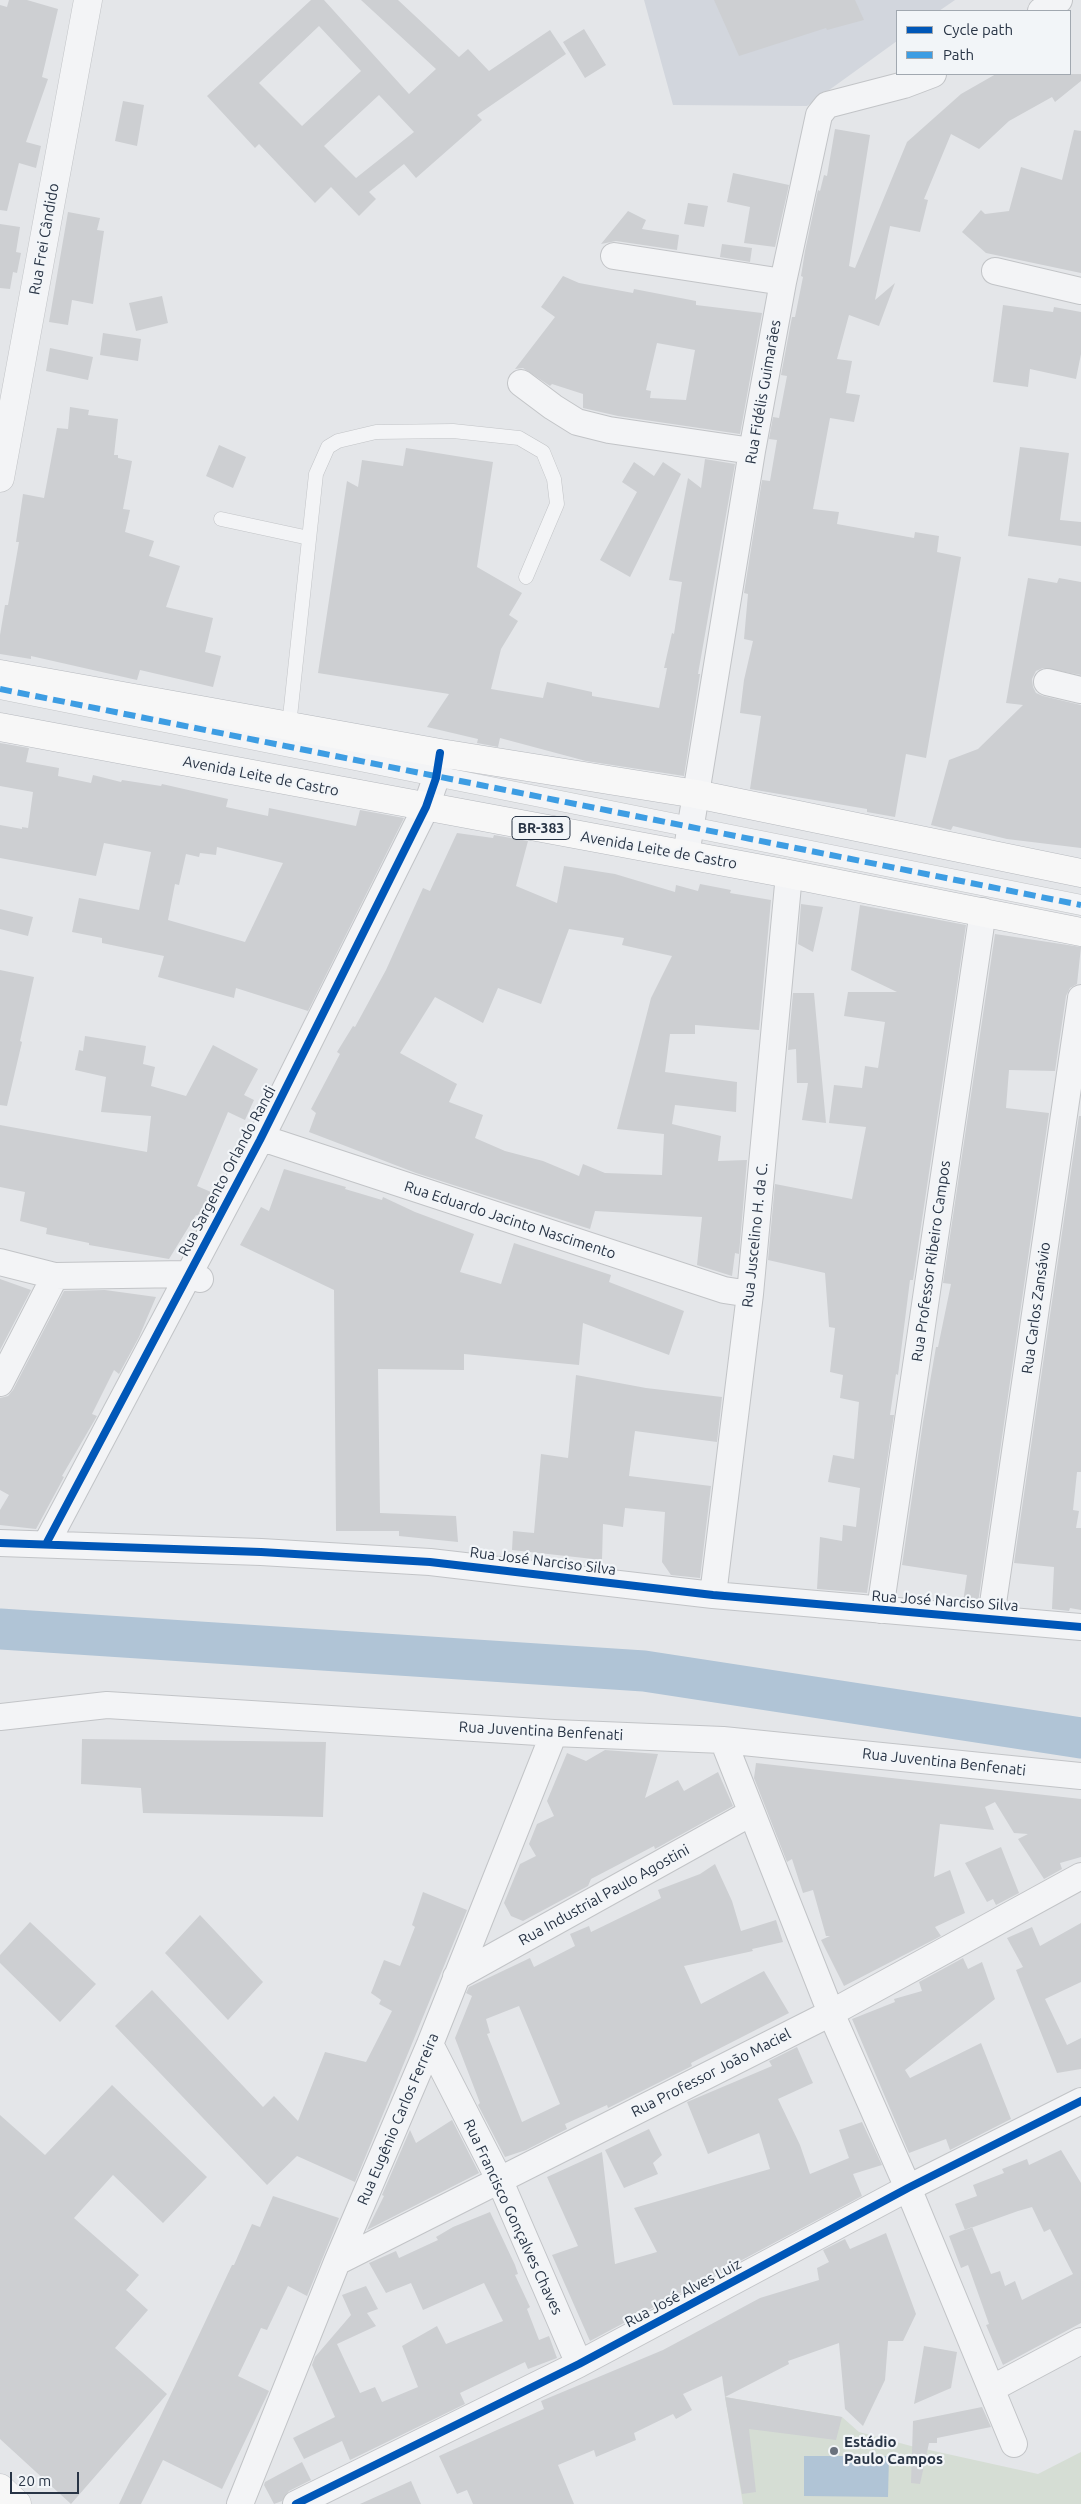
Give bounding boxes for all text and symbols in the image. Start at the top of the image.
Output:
legend [896,10,1071,75]
text: Cycle path [943,21,1013,38]
text: Path [943,46,974,63]
street label: Rua Frei Cândido [25,182,63,296]
street label: Rua Fidélis Guimarães [741,318,785,466]
street label: Avenida Leite de Castro [181,752,341,800]
road number: BR-383 [512,816,570,840]
street label: Avenida Leite de Castro [579,827,739,873]
street label: Rua Sargento Orlando Randi [174,1083,280,1259]
street label: Rua Professor Ribeiro Campos [908,1159,954,1363]
street label: Rua Juscelino H. da C. [738,1162,772,1308]
street label: Rua Eduardo Jacinto Nascimento [402,1177,618,1263]
street label: Rua Carlos Zansávio [1018,1241,1054,1375]
street label: Rua José Narciso Silva [469,1543,617,1579]
street label: Rua José Narciso Silva [871,1587,1019,1615]
street label: Rua Juventina Benfenati [458,1718,624,1744]
street label: Rua Juventina Benfenati [861,1744,1027,1780]
street label: Rua Industrial Paulo Agostini [516,1841,692,1949]
street label: Rua Professor João Maciel [628,2025,794,2121]
street label: Rua Eugênio Carlos Ferreira [354,2030,442,2208]
street label: Rua Francisco Gonçalves Chaves [460,2116,566,2318]
street label: Rua José Alves Luiz [622,2255,744,2331]
place label: Estádio Paulo Campos [844,2433,943,2468]
marker: Estádio Paulo Campos [828,2445,840,2457]
scale bar [12,2462,81,2494]
text: 20 m [18,2472,51,2489]

